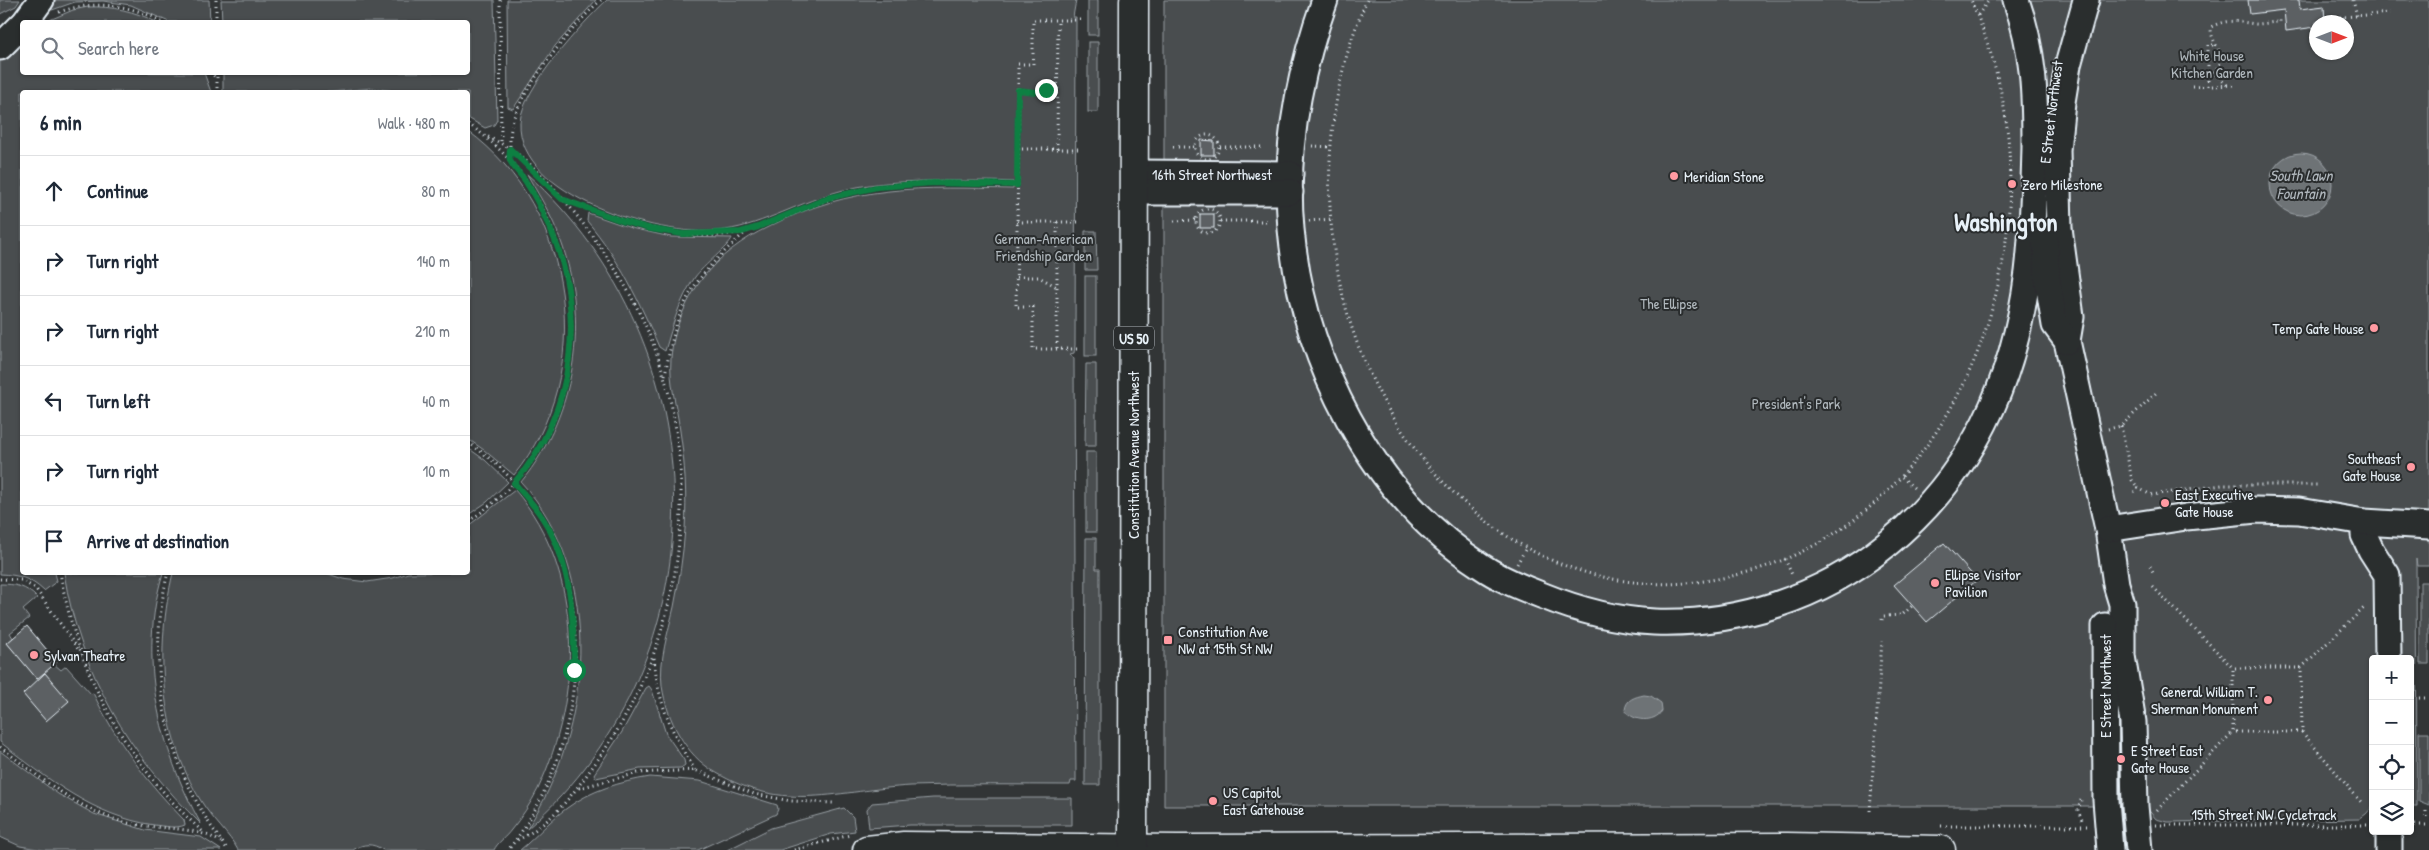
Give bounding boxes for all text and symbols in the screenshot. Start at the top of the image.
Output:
north arrow [2309,15,2354,60]
search box [20,20,470,75]
icon: search [38,34,66,62]
text: Search here [78,35,159,61]
park label: White House Kitchen Garden [2171,45,2253,83]
street label: E Street Northwest [2034,58,2068,165]
route end [1035,79,1058,102]
text: 6 min [40,108,82,137]
text: Walk · 480 m [378,112,450,134]
street label: 16th Street Northwest [1152,164,1273,185]
water label: South Lawn Fountain [2270,164,2334,204]
place label: Meridian Stone [1684,166,1764,187]
marker: Meridian Stone [1668,170,1680,182]
place label: Zero Milestone [2022,174,2103,195]
icon: ahead [40,177,68,205]
text: Continue [87,178,148,204]
marker: Zero Milestone [2006,178,2018,190]
text: 80 m [421,180,450,202]
district label: Washington [1954,205,2058,240]
park label: German-American Friendship Garden [995,228,1094,266]
icon: right [40,247,68,275]
text: Turn right [87,248,158,274]
text: 140 m [416,250,450,272]
park label: The Ellipse [1640,293,1698,314]
icon: right [40,317,68,345]
text: Turn right [87,318,158,344]
place label: Temp Gate House [2272,318,2364,339]
text: 210 m [415,320,450,342]
marker: Temp Gate House [2368,322,2380,334]
road number: US 50 [1114,326,1154,349]
street label: Constitution Avenue Northwest [1123,370,1144,539]
icon: left [40,387,68,415]
text: Turn left [87,388,150,414]
text: 40 m [422,390,450,412]
park label: President's Park [1752,393,1840,414]
place label: Southeast Gate House [2343,448,2402,486]
icon: right [40,457,68,485]
text: Turn right [87,458,158,484]
text: 10 m [422,460,450,482]
marker: Southeast Gate House [2405,461,2417,473]
place label: East Executive Gate House [2175,484,2254,522]
marker: East Executive Gate House [2159,497,2171,509]
icon: arrive [40,527,68,555]
text: Arrive at destination [87,528,229,554]
place label: Ellipse Visitor Pavilion [1945,564,2021,602]
marker: Ellipse Visitor Pavilion [1929,577,1941,589]
place label: Constitution Ave NW at 15th St NW [1178,621,1273,659]
street label: E Street Northwest [2095,633,2116,738]
marker: Constitution Ave NW at 15th St NW [1162,634,1174,646]
place label: Sylvan Theatre [44,645,125,666]
marker: Sylvan Theatre [28,649,40,661]
map controls [2369,655,2414,835]
button: + [2369,655,2414,700]
route start [563,659,586,682]
place label: General William T. Sherman Monument [2151,681,2259,719]
marker: General William T. Sherman Monument [2262,694,2274,706]
button: − [2369,700,2414,745]
place label: E Street East Gate House [2131,740,2204,778]
button: locate [2369,745,2414,790]
marker: E Street East Gate House [2115,753,2127,765]
place label: US Capitol East Gatehouse [1223,782,1304,820]
button: layers [2369,790,2414,835]
marker: US Capitol East Gatehouse [1207,795,1219,807]
street label: 15th Street NW Cycletrack [2192,804,2336,825]

